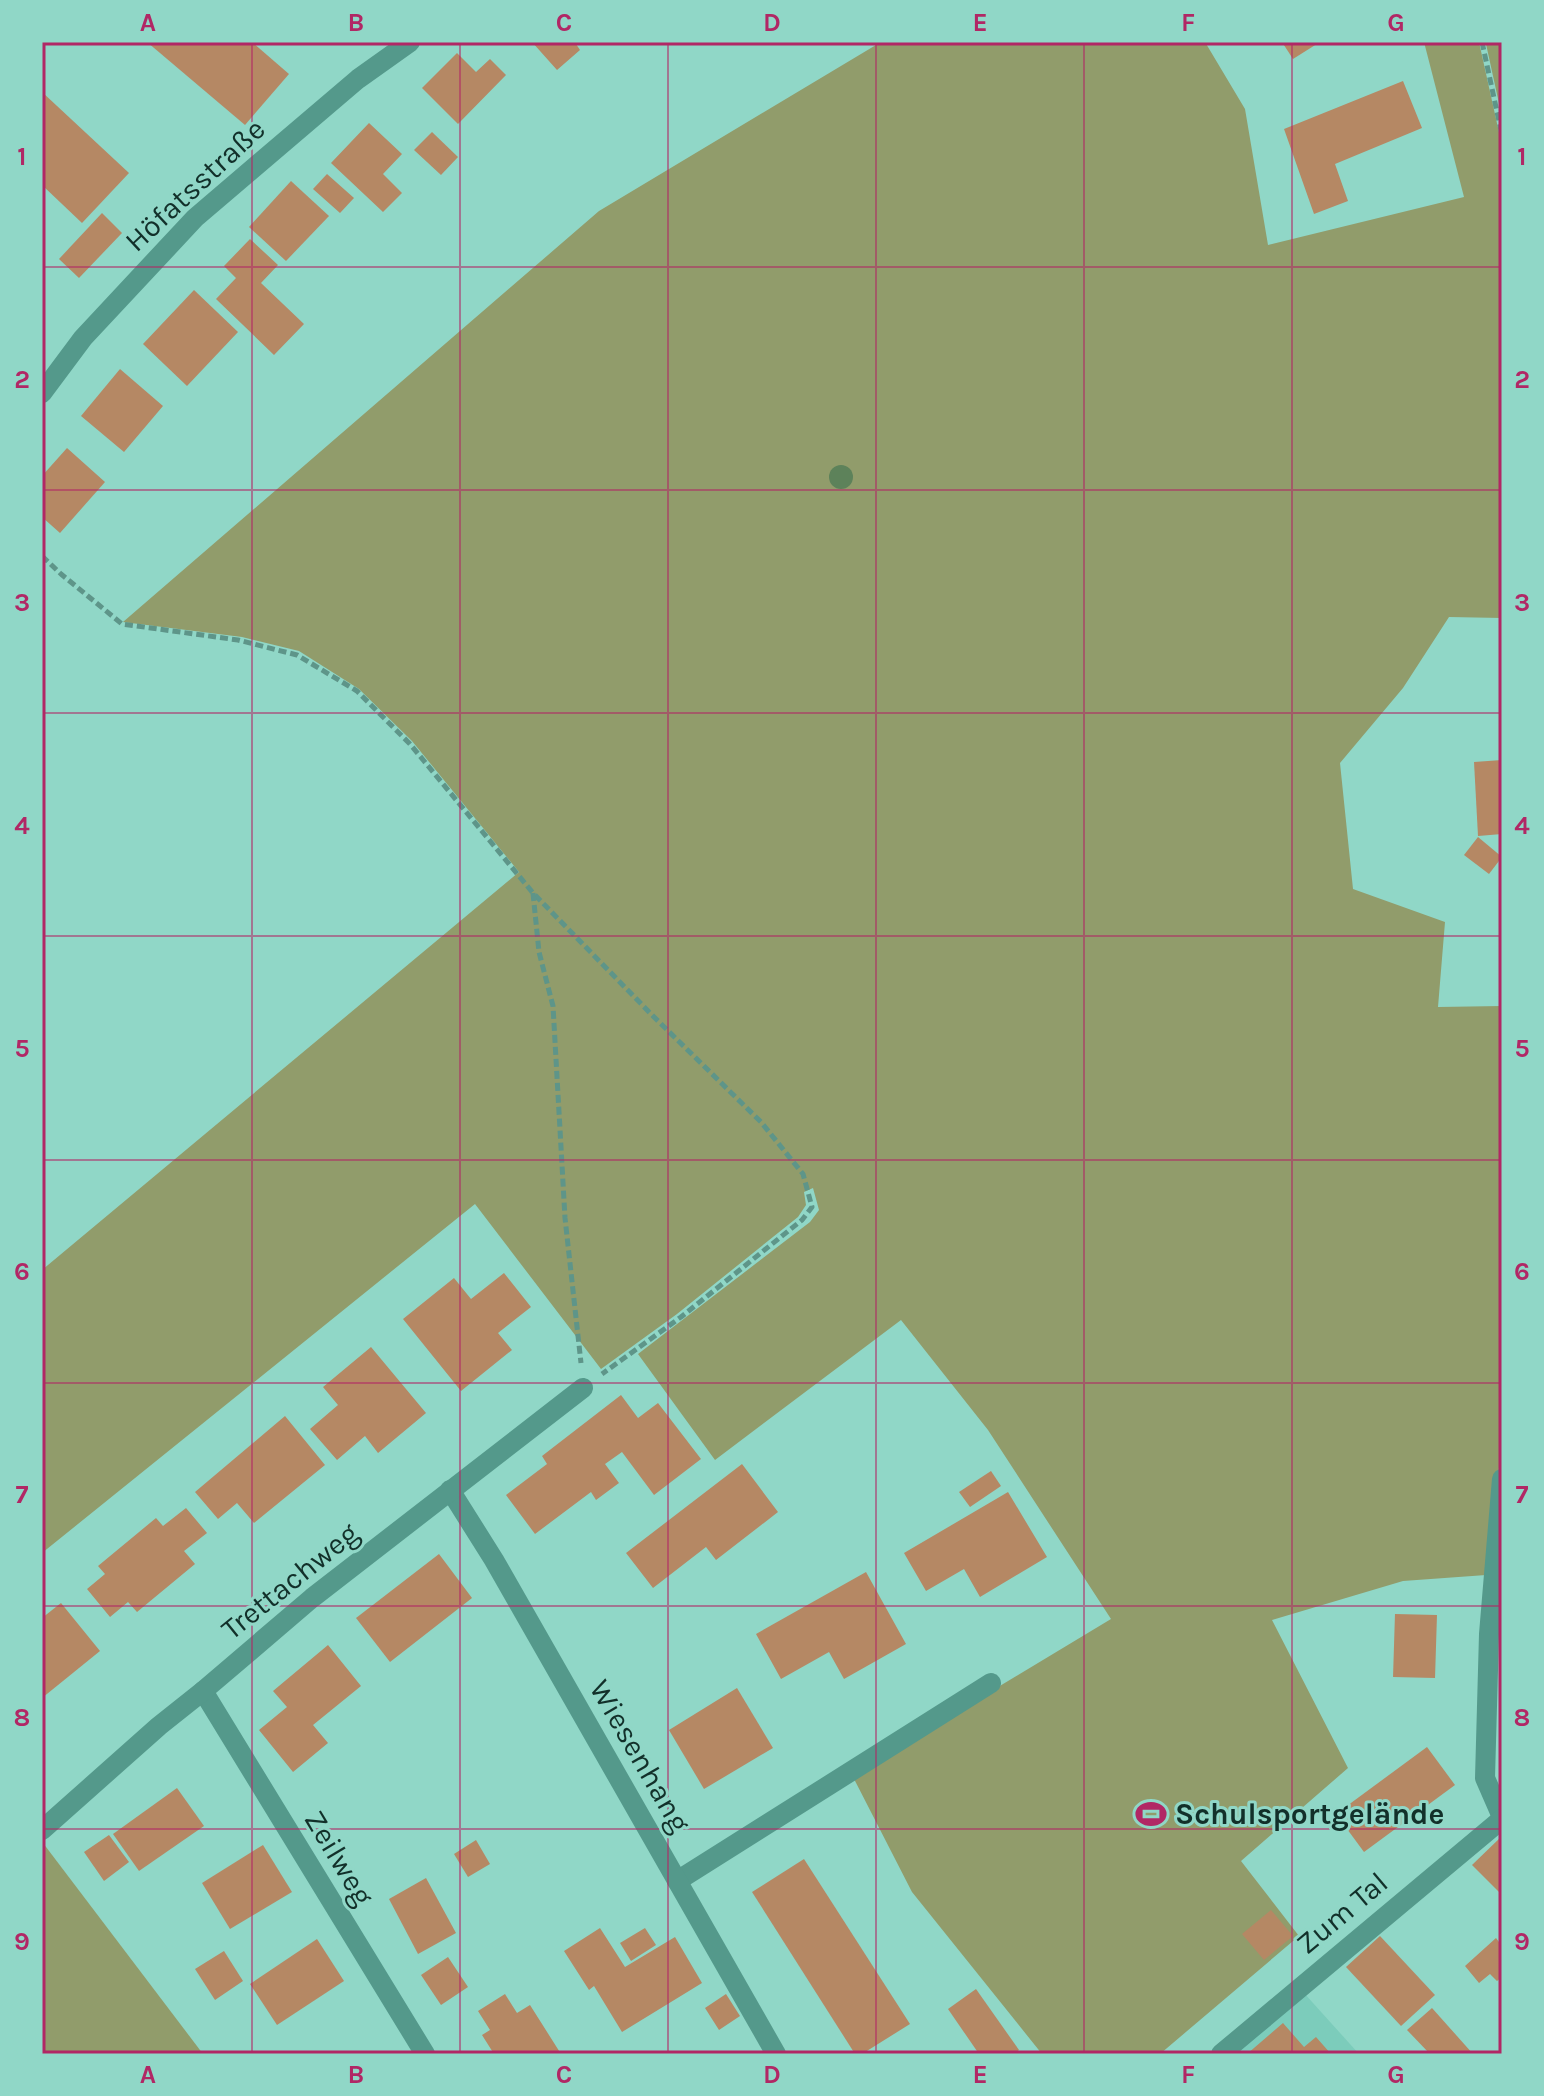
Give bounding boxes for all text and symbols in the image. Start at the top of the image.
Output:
text: A [140,7,156,38]
text: B [348,7,364,38]
text: C [556,7,572,38]
text: D [763,7,781,38]
text: E [972,7,988,38]
text: F [1181,7,1195,38]
text: G [1387,7,1405,38]
street label: Höfatsstraße [117,111,273,259]
text: 1 [17,141,27,172]
text: 1 [1517,141,1527,172]
text: 2 [14,364,30,395]
text: 2 [1514,364,1530,395]
text: 3 [14,587,30,618]
text: 3 [1514,587,1530,618]
text: 4 [14,810,30,841]
text: 4 [1514,810,1530,841]
text: 5 [14,1033,30,1064]
text: 5 [1514,1033,1530,1064]
text: 6 [14,1256,30,1287]
text: 6 [1514,1256,1530,1287]
text: 7 [16,1479,29,1510]
text: 7 [1516,1479,1529,1510]
street label: Trettachweg [214,1515,366,1647]
street label: Wiesenhang [582,1673,698,1839]
text: 8 [14,1702,30,1733]
text: 8 [1514,1702,1530,1733]
place label: Schulsportgelände [1175,1796,1444,1832]
sports icon: Schulsportgelände [1134,1797,1168,1831]
street label: Zeilweg [297,1804,381,1912]
street label: Zum Tal [1289,1864,1395,1962]
text: 9 [14,1926,30,1957]
text: 9 [1514,1926,1530,1957]
text: A [140,2059,156,2090]
text: B [348,2059,364,2090]
text: C [556,2059,572,2090]
text: D [763,2059,781,2090]
text: E [972,2059,988,2090]
text: F [1181,2059,1195,2090]
text: G [1387,2059,1405,2090]

